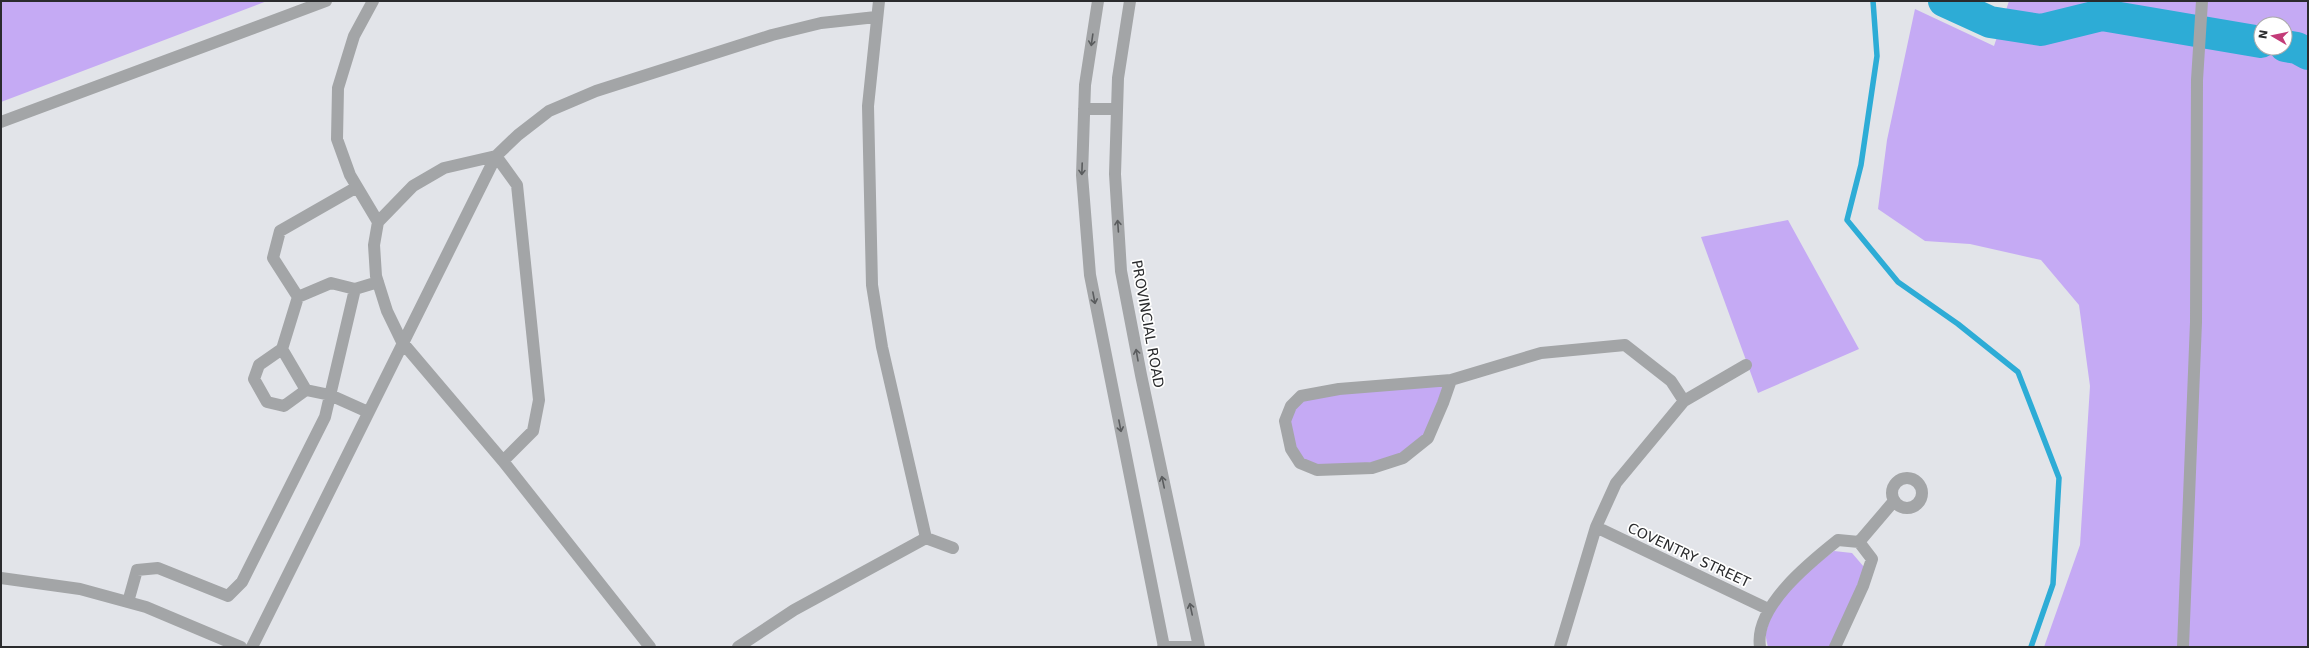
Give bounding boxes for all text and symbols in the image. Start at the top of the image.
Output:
north arrow [2253,16,2293,56]
text: N [2256,29,2271,40]
one-way arrow [1088,33,1096,46]
one-way arrow [1078,162,1086,175]
one-way arrow [1115,220,1122,233]
street label: PROVINCIAL ROAD [1129,259,1167,389]
one-way arrow [1091,291,1099,304]
one-way arrow [1132,348,1140,361]
one-way arrow [1116,419,1124,432]
one-way arrow [1159,476,1167,489]
street label: COVENTRY STREET [1625,520,1753,591]
one-way arrow [1186,603,1194,616]

